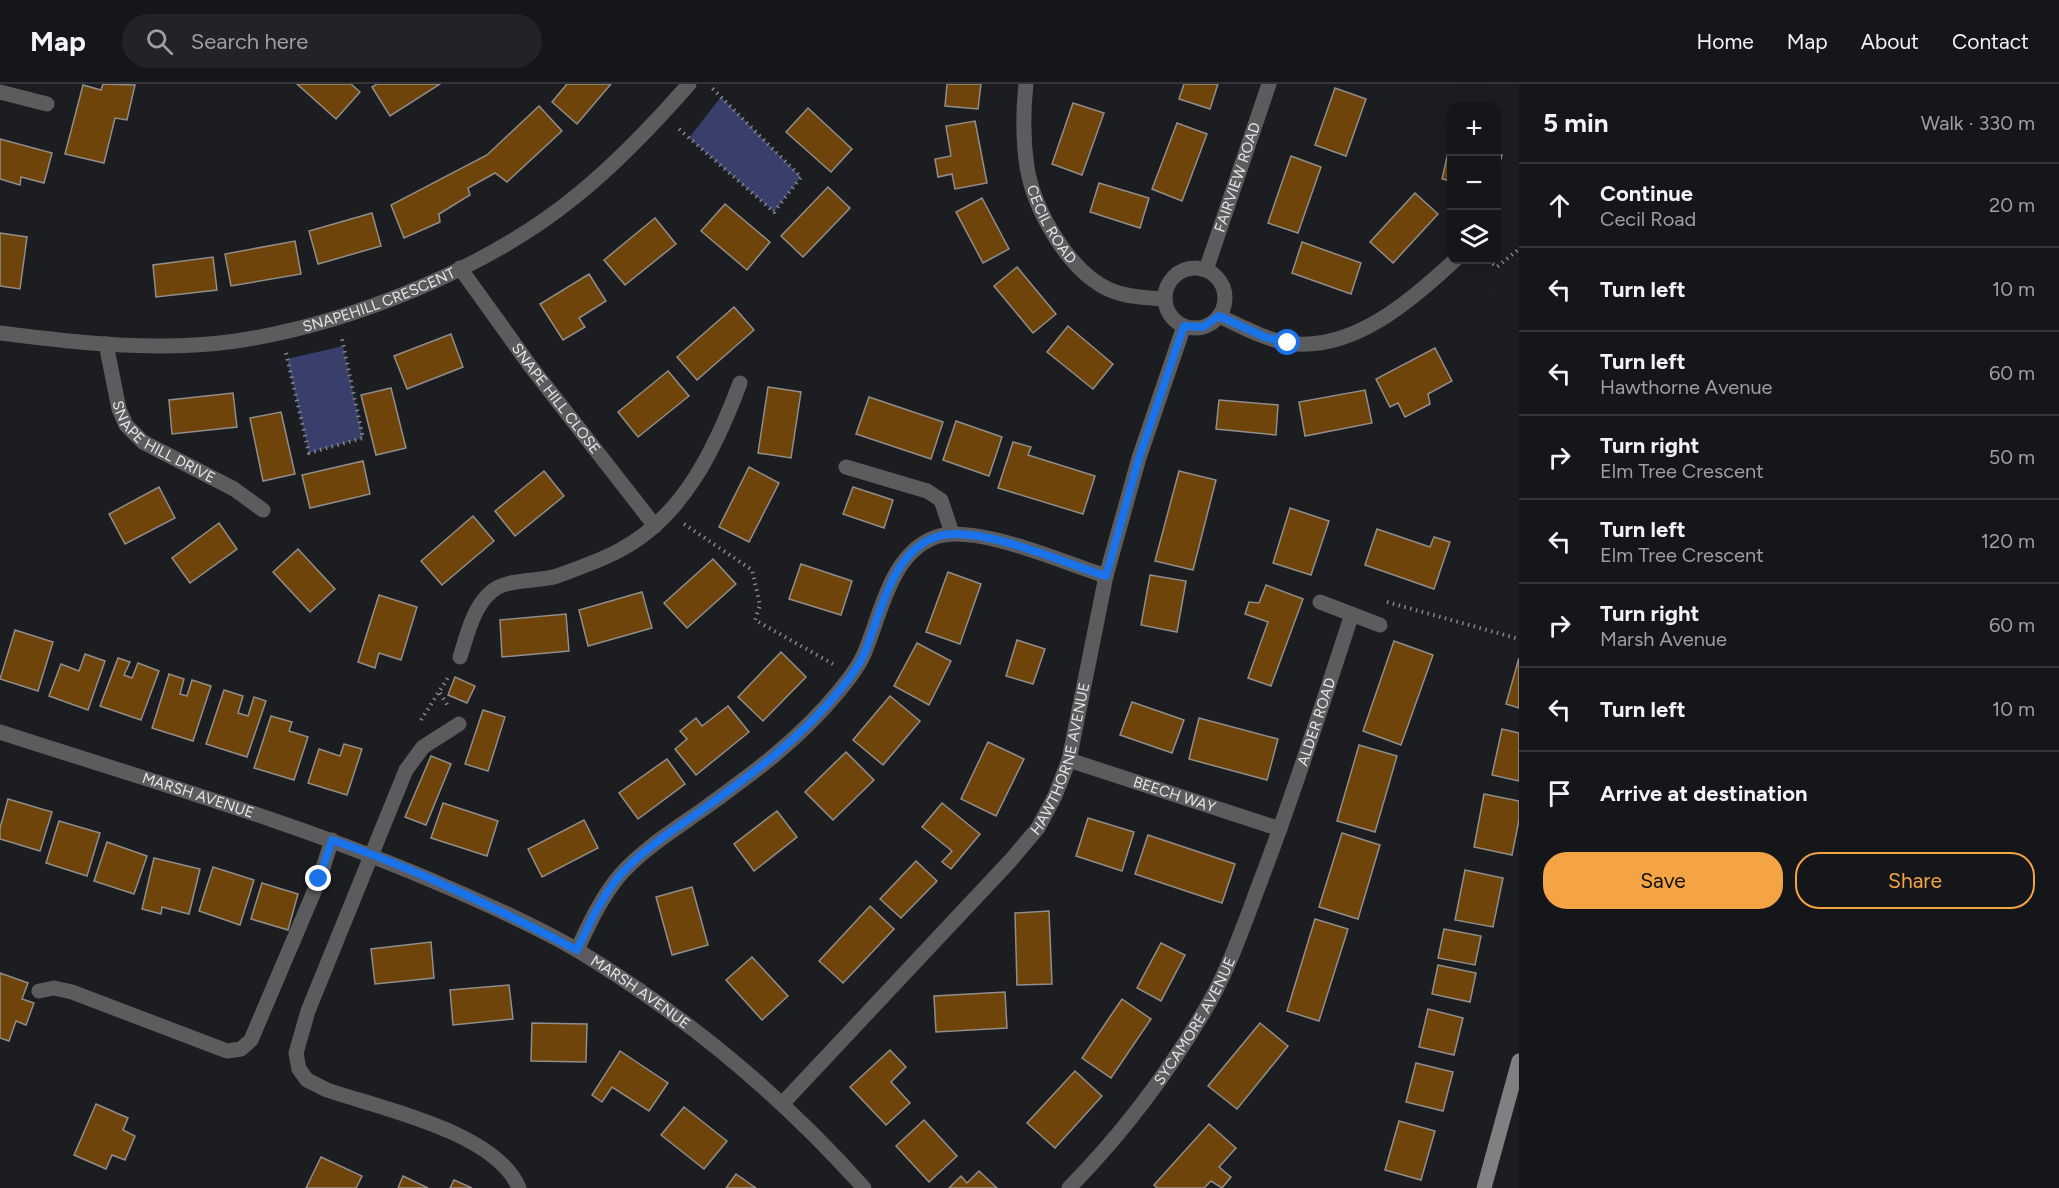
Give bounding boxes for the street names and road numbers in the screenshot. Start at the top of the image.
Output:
street label: FAIRVIEW ROAD [1211,120,1264,234]
street label: CECIL ROAD [1023,182,1080,267]
street label: SNAPEHILL CRESCENT [301,263,459,336]
street label: SNAPE HILL CLOSE [508,340,604,457]
street label: SNAPE HILL DRIVE [109,399,218,487]
street label: ALDER ROAD [1294,675,1340,768]
street label: HAWTHORNE AVENUE [1027,681,1093,839]
street label: MARSH AVENUE [140,769,256,822]
street label: BEECH WAY [1131,773,1218,816]
street label: MARSH AVENUE [587,952,693,1033]
street label: SYCAMORE AVENUE [1150,954,1239,1088]

